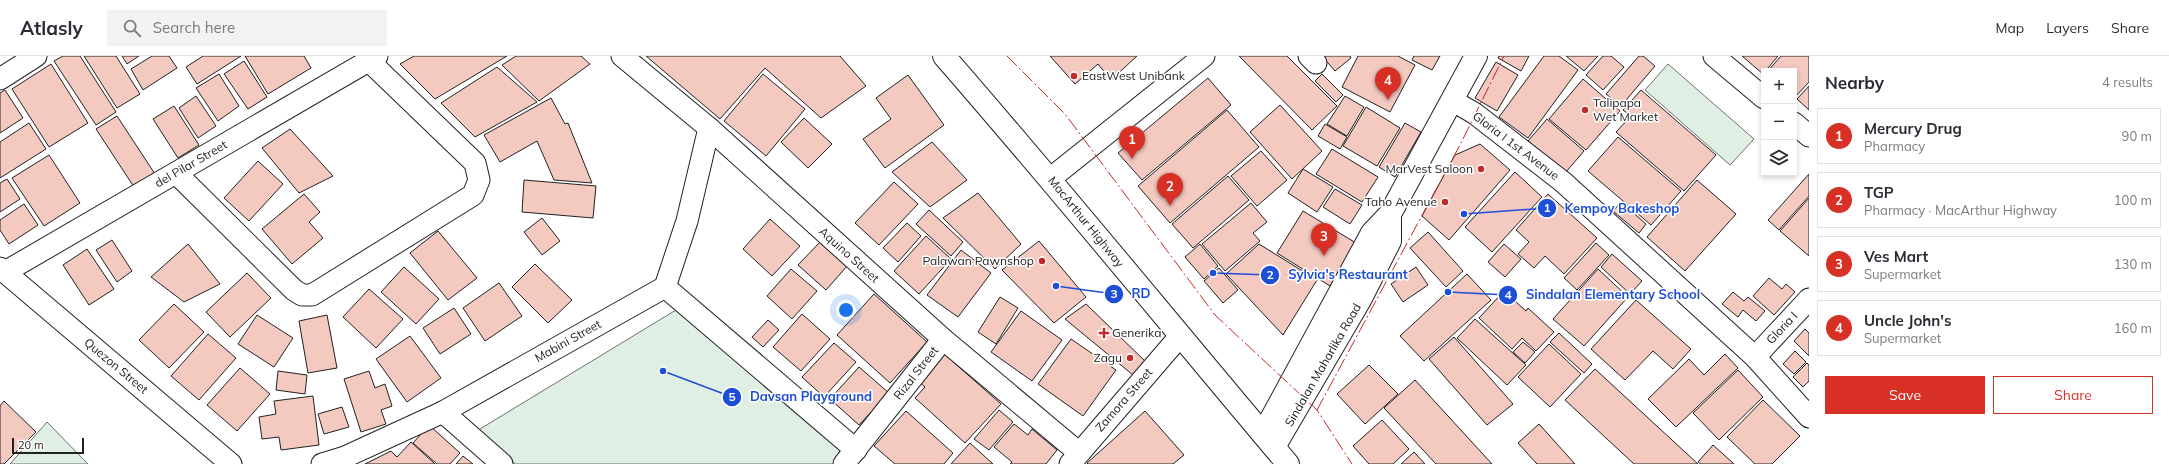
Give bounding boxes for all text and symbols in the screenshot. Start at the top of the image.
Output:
search box [107,10,387,46]
text: Atlasly [20,16,83,40]
icon: search [121,17,143,39]
text: Search here [153,18,235,37]
text: Map [1995,19,2024,37]
text: Layers [2046,19,2089,37]
text: Share [2111,19,2149,37]
pin: 4 [1375,67,1401,100]
place label: EastWest Unibank [1082,68,1186,83]
map controls [1761,68,1797,176]
button: + [1761,68,1797,104]
marker: EastWest Unibank [1069,71,1079,81]
text: Nearby [1825,72,1884,93]
text: 4 results [2102,74,2153,90]
place label: Talipapa Wet Market [1593,95,1658,124]
button: − [1761,104,1797,140]
marker: Talipapa Wet Market [1580,105,1590,115]
street label: Gloria I 1st Avenue [1470,108,1563,183]
text: Mercury Drug [1864,119,1962,138]
pin: 1 [1119,126,1145,159]
text: 1 [1835,128,1843,144]
text: 90 m [2122,128,2152,144]
street label: del Pilar Street [152,137,230,190]
text: Pharmacy [1864,138,1925,154]
button: layers [1761,140,1797,176]
place label: MarVest Saloon [1385,161,1473,176]
marker: MarVest Saloon [1476,164,1486,174]
street label: MacArthur Highway [1045,173,1128,271]
pin: 2 [1157,173,1183,206]
text: TGP [1864,183,1894,202]
text: 2 [1835,192,1843,208]
text: 100 m [2114,192,2152,208]
place label: Taho Avenue [1365,194,1437,209]
callout: Kempoy Bakeshop [1537,195,1688,220]
marker: Taho Avenue [1440,197,1450,207]
text: 1 [1543,200,1551,215]
text: Kempoy Bakeshop [1565,200,1679,217]
text: Pharmacy · MacArthur Highway [1864,202,2057,218]
pin: 3 [1311,223,1337,256]
street label: Aquino Street [816,224,883,286]
text: Ves Mart [1864,247,1928,266]
place label: Palawan Pawnshop [922,253,1034,268]
marker: Palawan Pawnshop [1037,256,1047,266]
text: 3 [1835,256,1843,272]
text: 130 m [2114,256,2152,272]
callout: Sylvia's Restaurant [1260,262,1415,287]
text: Sylvia's Restaurant [1288,266,1408,283]
text: Supermarket [1864,266,1941,282]
text: 2 [1266,267,1274,282]
callout: RD [1104,281,1159,306]
callout: Sindalan Elementary School [1498,282,1708,307]
text: RD [1131,285,1151,301]
text: 3 [1110,286,1118,301]
text: Sindalan Elementary School [1526,286,1700,303]
text: 4 [1504,287,1512,302]
your location [836,300,856,320]
street label: Sindalan Maharlika Road [1281,301,1364,429]
street label: Gloria I [1763,308,1800,347]
text: Uncle John's [1864,311,1952,330]
street label: Mabini Street [532,316,604,365]
text: 4 [1835,320,1843,336]
text: 160 m [2114,320,2152,336]
place label: Generika [1112,325,1161,340]
marker: Generika [1099,328,1109,338]
text: Supermarket [1864,330,1941,346]
street label: Quezon Street [81,334,151,397]
street label: Rizal Street [890,343,941,402]
place label: Zagu [1094,350,1122,365]
marker: Zagu [1125,353,1135,363]
street label: Zamora Street [1092,365,1155,435]
button: Save [1825,376,1985,414]
button: Share [1993,376,2153,414]
callout: Davsan Playground [722,384,880,409]
text: Davsan Playground [750,388,872,405]
text: 5 [728,389,736,404]
scale bar [12,436,84,455]
text: 20 m [18,438,44,452]

